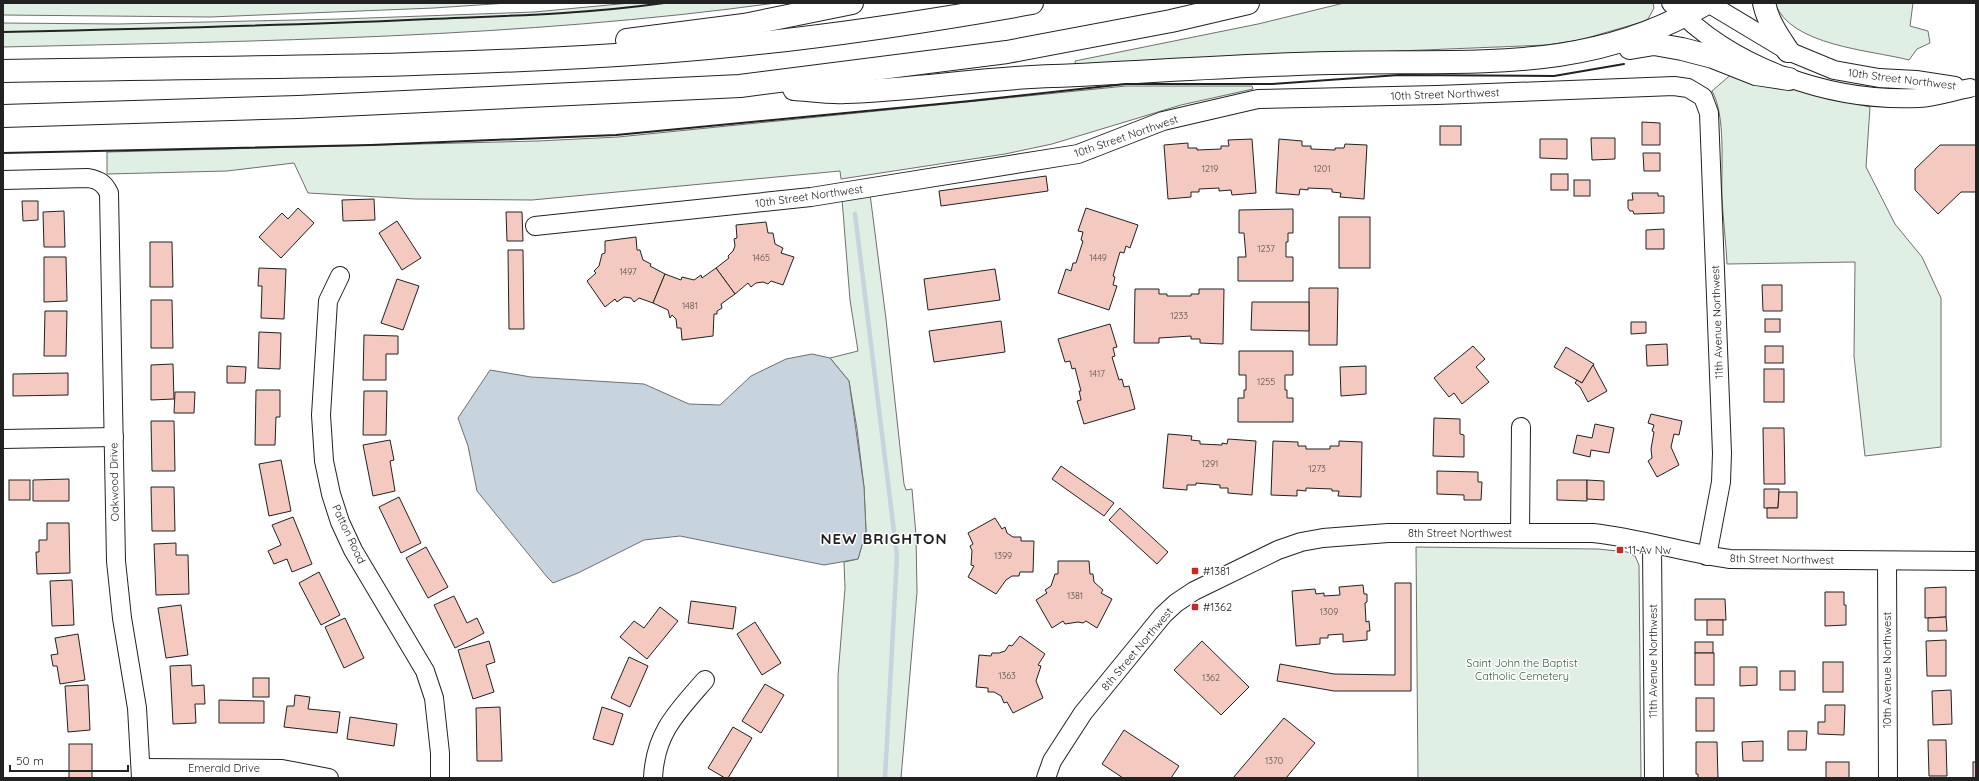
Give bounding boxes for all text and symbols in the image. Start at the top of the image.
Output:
street label: 10th Street Northwest [1847,65,1957,93]
street label: 10th Street Northwest [1390,85,1500,103]
street label: 10th Street Northwest [1072,112,1180,160]
house number: 1219 [1202,163,1218,174]
house number: 1201 [1313,163,1331,174]
street label: 10th Street Northwest [754,181,864,211]
house number: 1237 [1257,243,1275,254]
house number: 1465 [752,252,770,263]
house number: 1449 [1089,252,1107,263]
street label: 11th Avenue Northwest [1708,265,1726,379]
house number: 1497 [619,266,637,277]
house number: 1481 [682,300,698,311]
house number: 1233 [1170,310,1188,321]
house number: 1417 [1089,368,1105,379]
house number: 1255 [1257,376,1275,387]
street label: Oakwood Drive [106,443,122,521]
house number: 1291 [1202,458,1218,469]
house number: 1273 [1308,463,1326,474]
street label: Patton Road [329,502,369,566]
street label: 8th Street Northwest [1408,526,1512,540]
district label: NEW BRIGHTON [821,529,947,548]
place label: 11 Av Nw [1628,543,1671,557]
marker: 11 Av Nw [1615,545,1625,555]
house number: 1399 [994,550,1012,561]
street label: 8th Street Northwest [1730,551,1834,567]
place label: #1381 [1203,564,1230,578]
marker: #1381 [1190,566,1200,576]
house number: 1381 [1067,590,1083,601]
place label: #1362 [1203,600,1232,614]
marker: #1362 [1190,602,1200,612]
street label: 8th Street Northwest [1098,604,1176,693]
street label: 11th Avenue Northwest [1646,604,1660,718]
house number: 1309 [1320,606,1338,617]
street label: 10th Avenue Northwest [1880,612,1894,728]
park label: Saint John the Baptist Catholic Cemetery [1466,656,1578,683]
house number: 1363 [998,670,1016,681]
house number: 1362 [1202,672,1220,683]
scale bar [10,747,128,773]
text: 50 m [16,753,44,768]
house number: 1370 [1265,755,1283,766]
street label: Emerald Drive [188,761,260,775]

